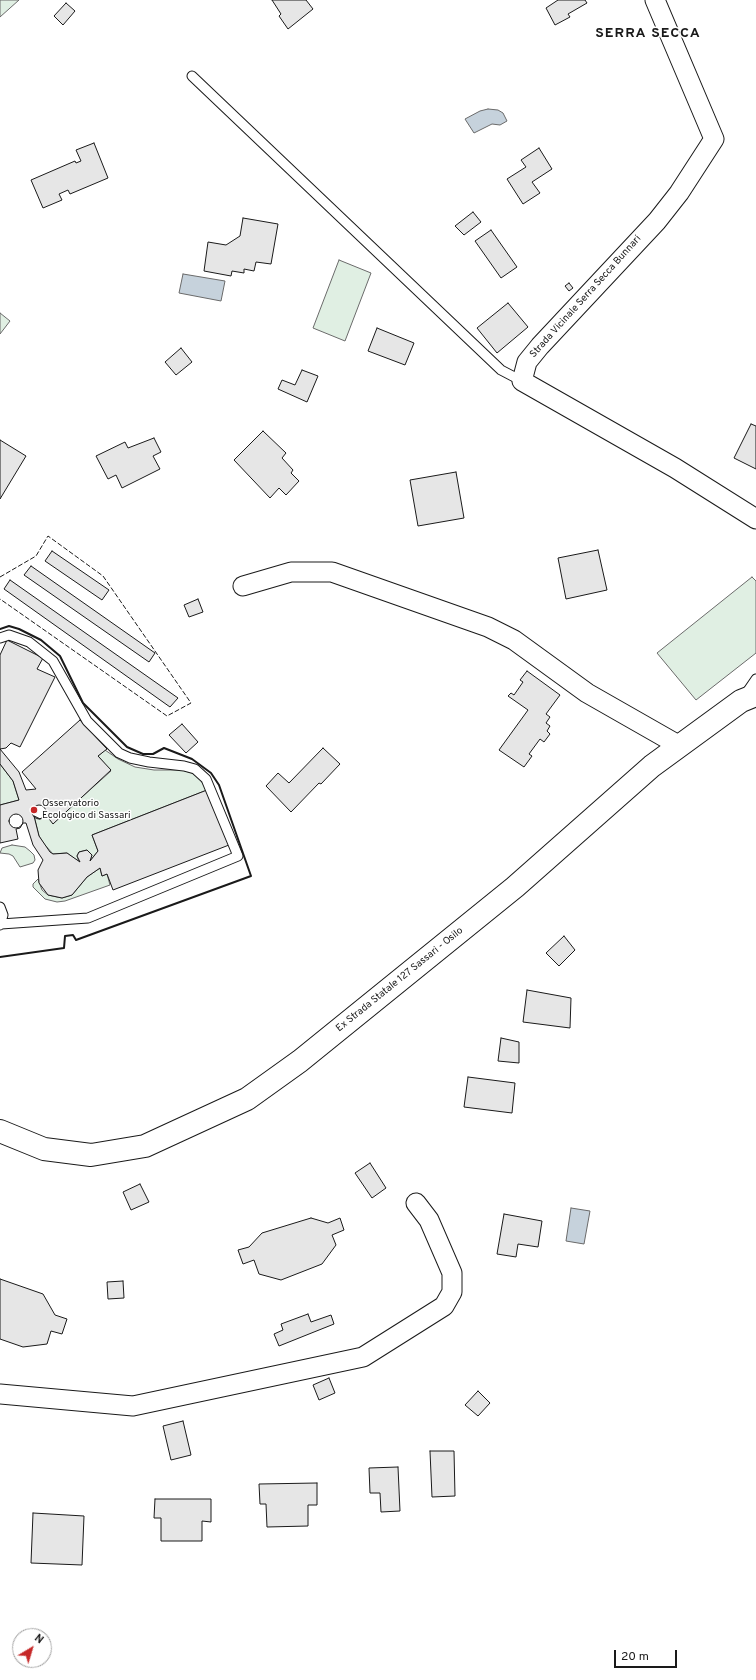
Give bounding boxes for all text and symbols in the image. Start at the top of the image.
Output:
district label: SERRA SECCA [595,26,701,42]
street label: Strada Vicinale Serra Secca Bunnari [528,233,644,361]
place label: Osservatorio Ecologico di Sassari [42,798,131,822]
marker: Osservatorio Ecologico di Sassari [29,805,39,815]
street label: Ex Strada Statale 127 Sassari - Osilo [334,925,466,1035]
north arrow [12,1628,52,1668]
text: N [31,1631,46,1647]
scale bar [616,1642,679,1668]
text: 20 m [621,1649,649,1665]

